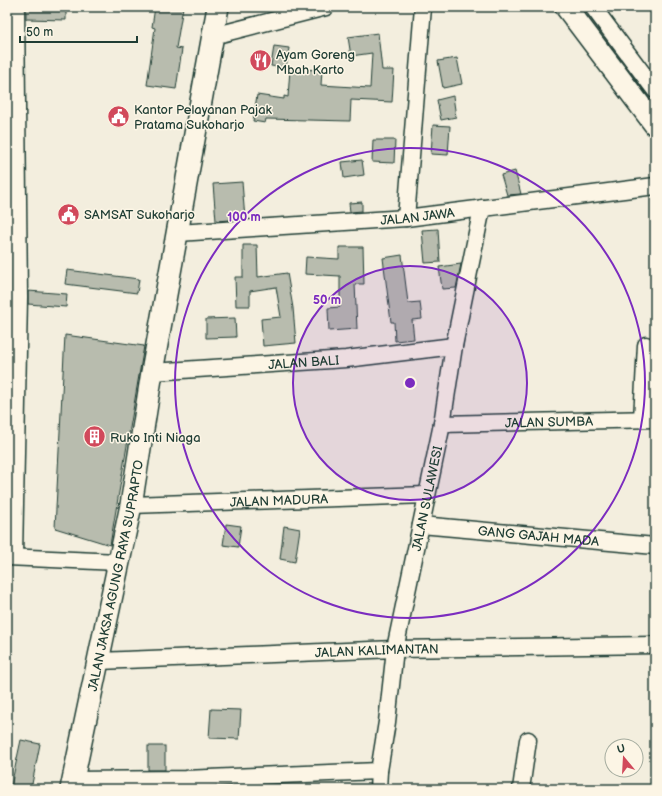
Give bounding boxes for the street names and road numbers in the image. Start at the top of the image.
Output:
street label: JALAN JAWA [380,205,456,229]
street label: JALAN BALI [268,352,340,373]
street label: JALAN SUMBA [505,413,593,432]
street label: JALAN SULAWESI [409,445,446,553]
street label: JALAN JAKSA AGUNG RAYA SUPRAPTO [85,459,147,693]
street label: JALAN MADURA [230,491,328,511]
street label: GANG GAJAH MADA [477,523,600,550]
street label: JALAN KALIMANTAN [315,641,439,661]

